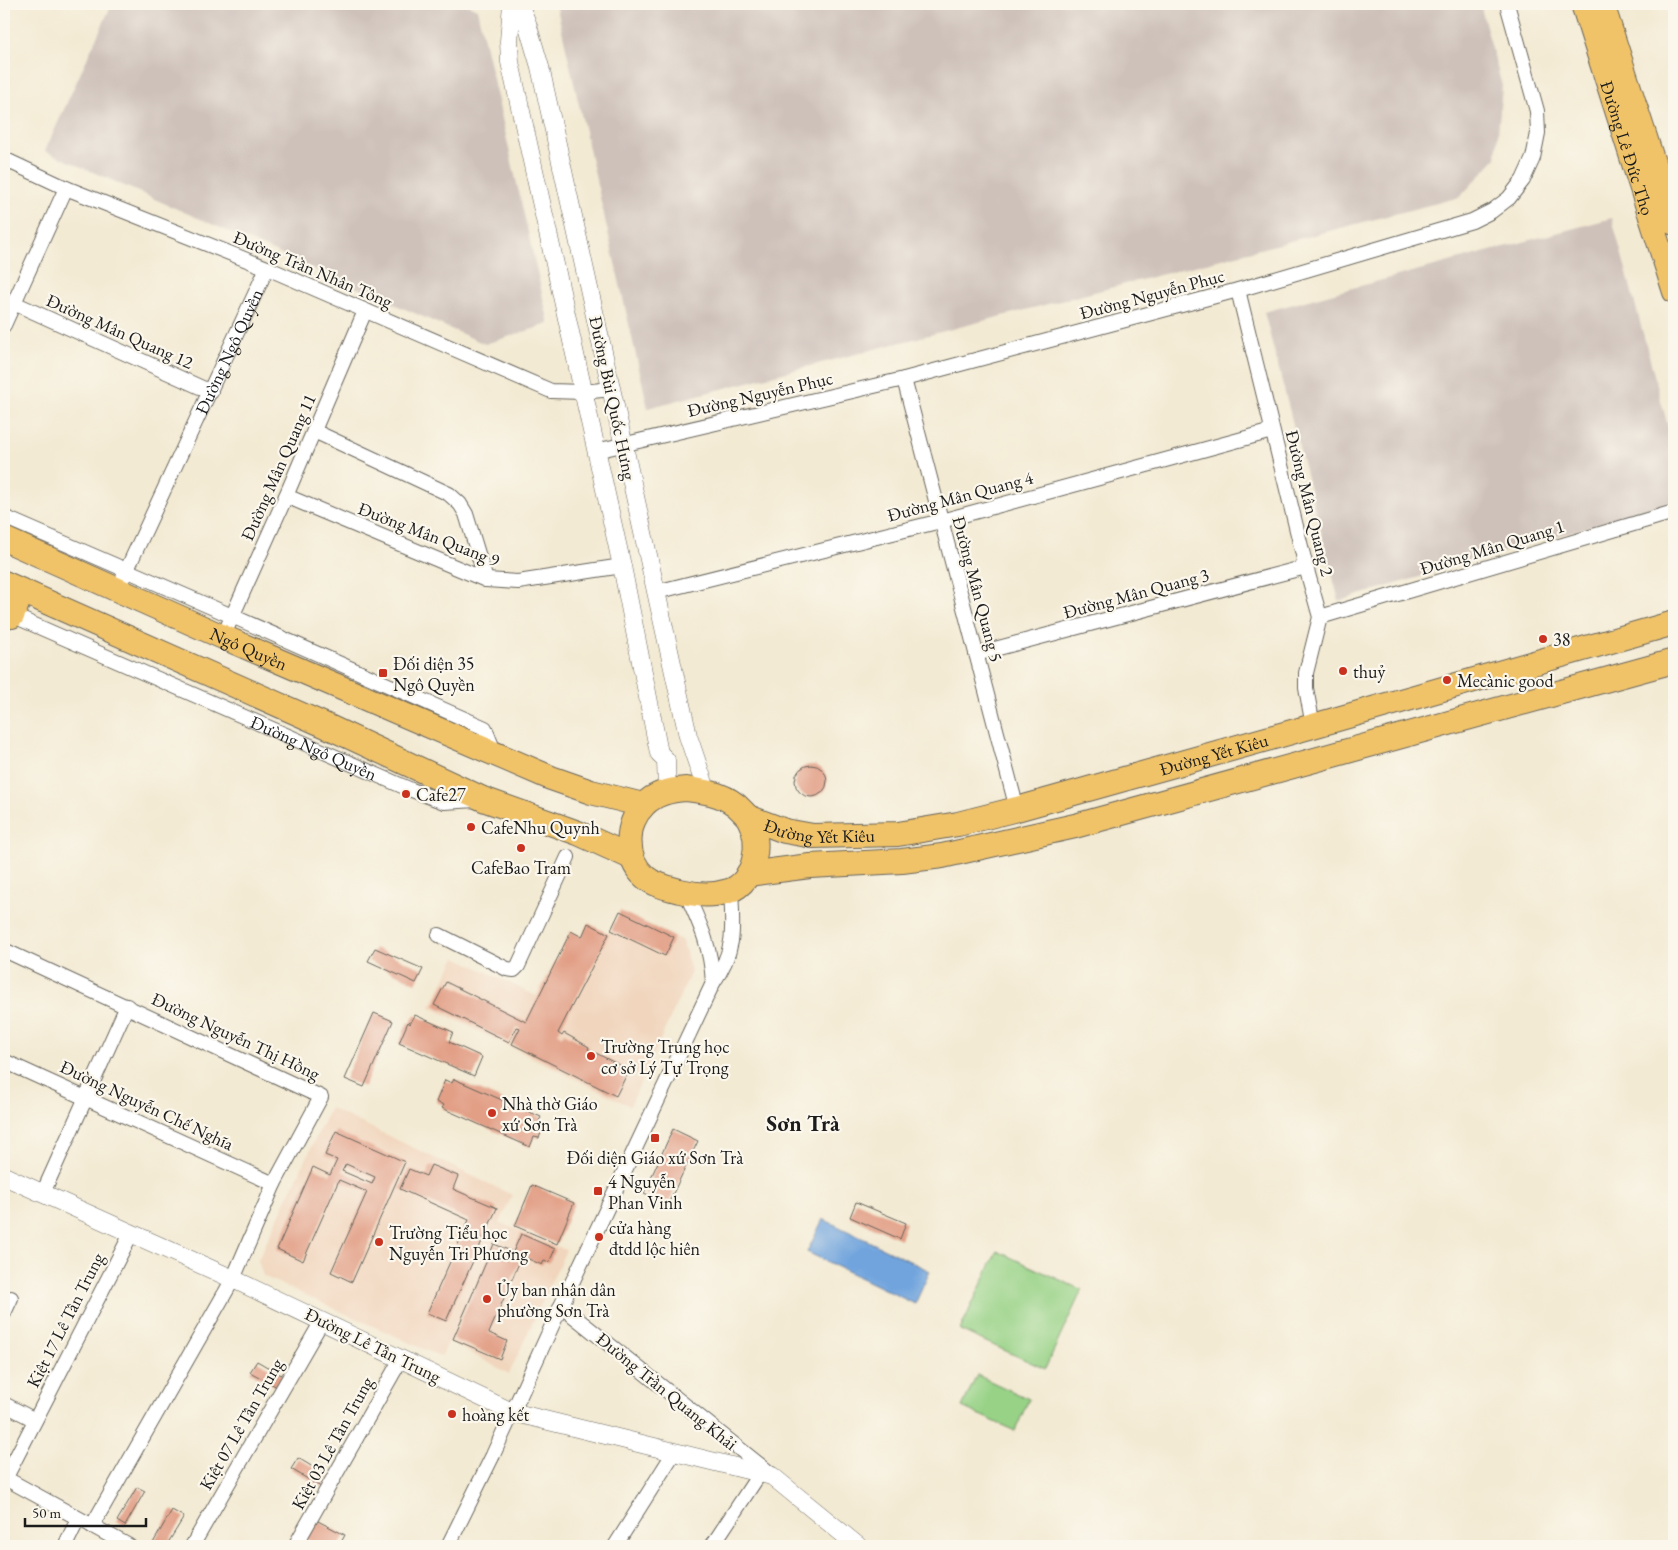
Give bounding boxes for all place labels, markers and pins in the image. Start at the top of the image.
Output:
place label: 38 [1553,628,1570,651]
marker: 38 [1537,633,1549,645]
place label: Đối diện 35 Ngô Quyền [393,652,475,696]
place label: thuỷ [1353,660,1385,683]
marker: thuỷ [1337,665,1349,677]
marker: Đối diện 35 Ngô Quyền [377,667,389,679]
place label: Mecànic good [1457,669,1554,692]
marker: Mecànic good [1441,674,1453,686]
place label: Cafe27 [416,783,466,806]
marker: Cafe27 [400,788,412,800]
place label: CafeNhu Quynh [481,816,600,839]
marker: CafeNhu Quynh [465,821,477,833]
marker: CafeBao Tram [515,842,527,854]
place label: CafeBao Tram [471,856,571,879]
place label: Trường Trung học cơ sở Lý Tự Trọng [601,1035,730,1079]
marker: Trường Trung học cơ sở Lý Tự Trọng [585,1050,597,1062]
place label: Nhà thờ Giáo xứ Sơn Trà [502,1092,598,1136]
marker: Nhà thờ Giáo xứ Sơn Trà [486,1107,498,1119]
marker: Đối diện Giáo xứ Sơn Trà [649,1132,661,1144]
place label: Đối diện Giáo xứ Sơn Trà [567,1146,744,1169]
place label: 4 Nguyễn Phan Vinh [608,1170,682,1214]
marker: 4 Nguyễn Phan Vinh [592,1185,604,1197]
place label: cửa hàng đtdd lộc hiên [609,1216,700,1260]
place label: Trường Tiểu học Nguyễn Tri Phương [389,1221,528,1265]
marker: cửa hàng đtdd lộc hiên [593,1231,605,1243]
marker: Trường Tiểu học Nguyễn Tri Phương [373,1236,385,1248]
place label: Ủy ban nhân dân phường Sơn Trà [497,1278,616,1322]
marker: Ủy ban nhân dân phường Sơn Trà [481,1293,493,1305]
place label: hoàng kết [462,1403,529,1426]
marker: hoàng kết [446,1408,458,1420]

